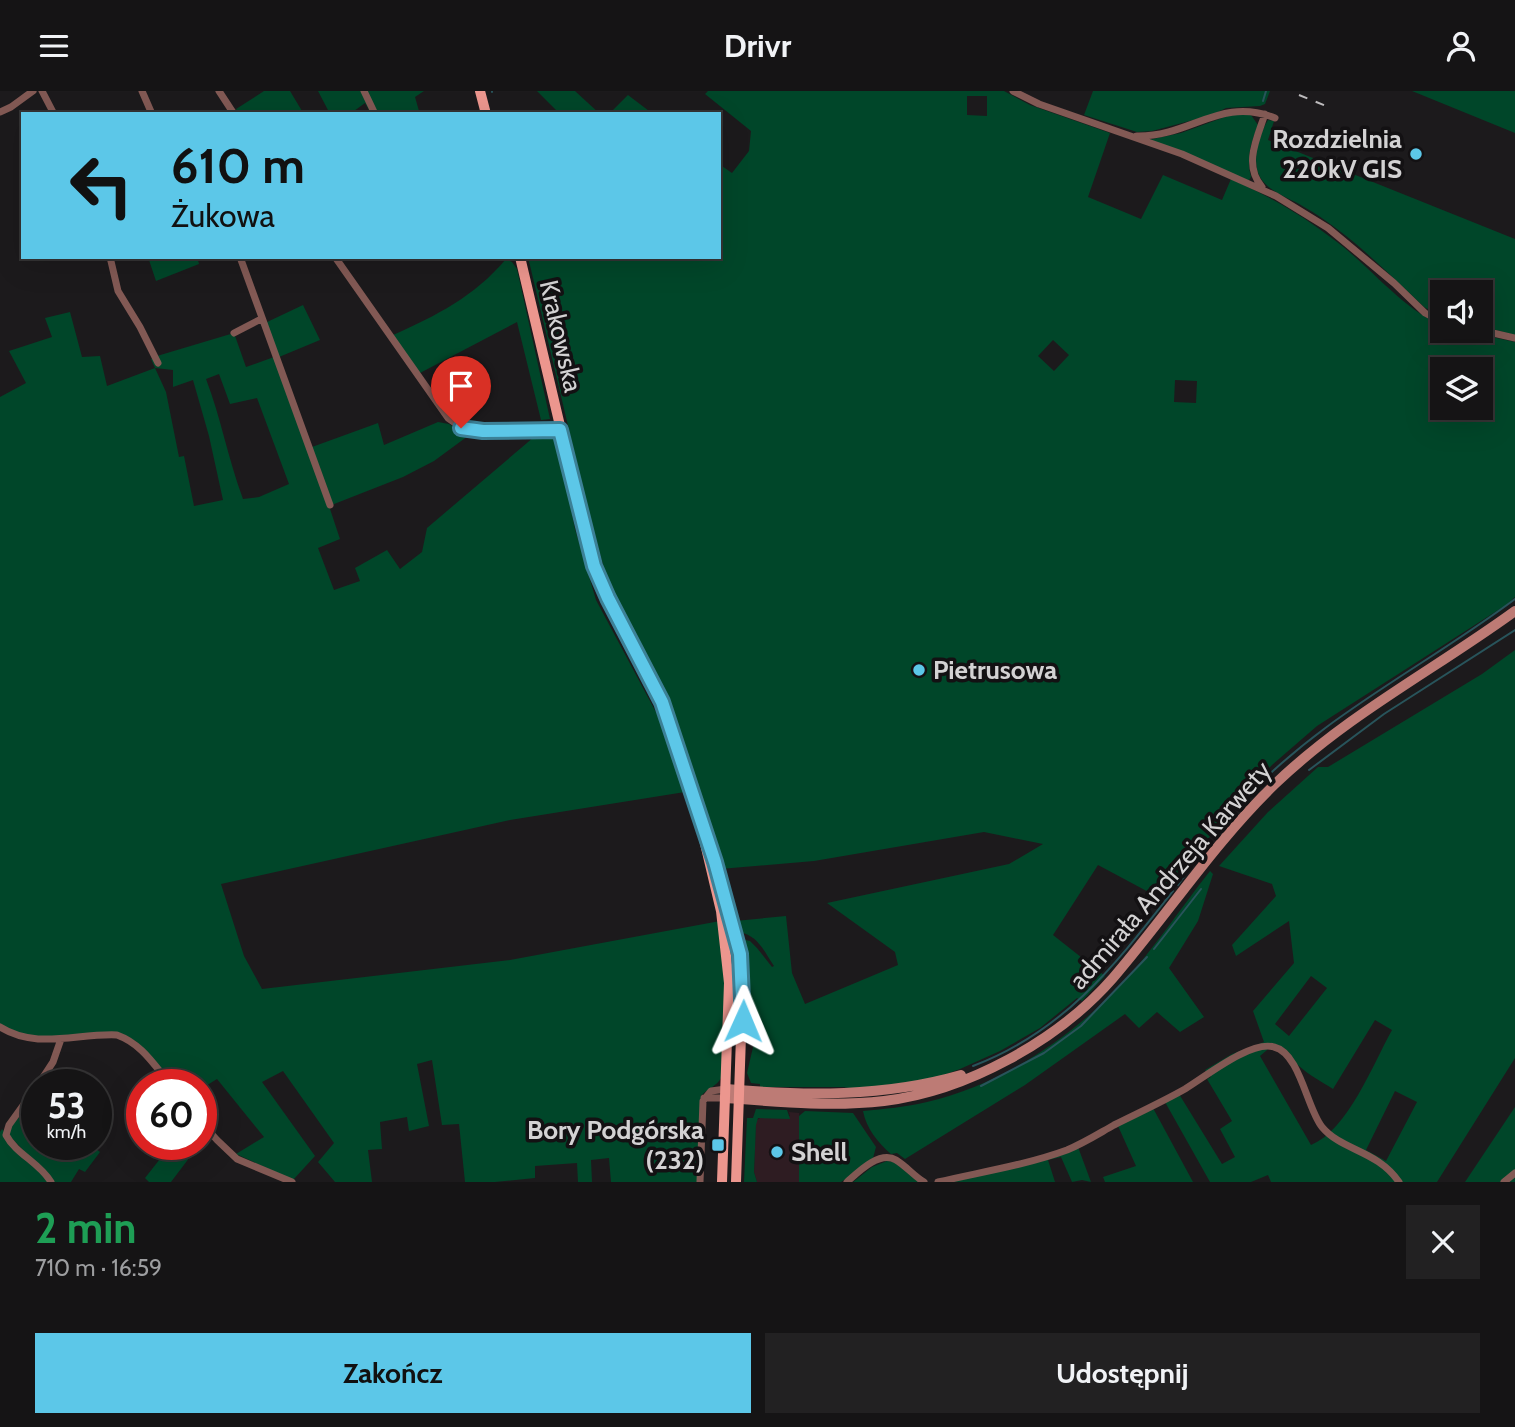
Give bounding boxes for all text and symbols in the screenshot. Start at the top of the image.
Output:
text: Drivr [724,26,791,65]
icon: menu [35,27,73,65]
icon: person [1442,27,1480,65]
place label: Rozdzielnia 220kV GIS [1272,123,1402,185]
text: 610 m [171,136,305,195]
icon: left [56,140,147,231]
marker: Rozdzielnia 220kV GIS [1408,146,1424,162]
text: Żukowa [171,196,275,235]
street label: Krakowska [533,277,590,396]
map controls [1430,280,1493,420]
button: sound [1430,280,1493,343]
pin [431,356,491,428]
button: layers [1430,357,1493,420]
icon: arrive [442,367,480,405]
place label: Pietrusowa [933,654,1057,686]
marker: Pietrusowa [911,662,927,678]
street label: admirała Andrzeja Karwety [1062,754,1278,996]
position arrow [706,984,780,1058]
speed limit sign: 60 [126,1069,217,1160]
text: 53 [48,1084,85,1127]
place label: Bory Podgórska (232) [527,1114,704,1176]
text: km/h [47,1121,86,1143]
place label: Shell [791,1136,847,1168]
marker: Bory Podgórska (232) [710,1137,726,1153]
marker: Shell [769,1144,785,1160]
text: 2 min [35,1202,136,1254]
button: close [1406,1205,1480,1279]
text: 710 m · 16:59 [35,1254,162,1282]
button: Zakończ [35,1333,751,1413]
button: Udostępnij [765,1333,1480,1413]

